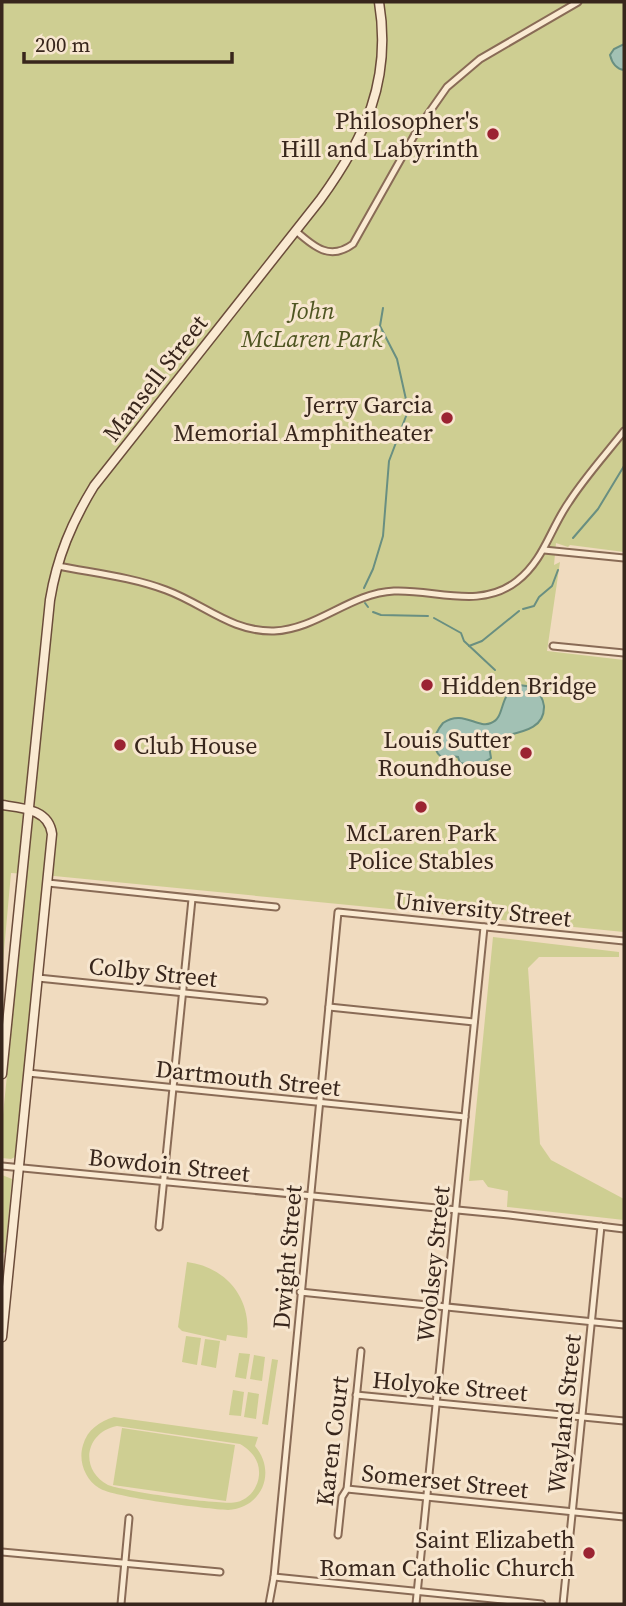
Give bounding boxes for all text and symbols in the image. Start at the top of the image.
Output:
scale bar [24,21,233,65]
text: 200 m [35,30,90,59]
place label: Philosopher's Hill and Labyrinth [281,104,479,165]
marker: Philosopher's Hill and Labyrinth [485,126,501,142]
park label: John McLaren Park [240,294,383,355]
street label: Mansell Street [95,308,215,448]
place label: Jerry Garcia Memorial Amphitheater [173,388,434,449]
marker: Jerry Garcia Memorial Amphitheater [439,410,455,426]
place label: Hidden Bridge [441,669,597,702]
marker: Hidden Bridge [419,677,435,693]
place label: Louis Sutter Roundhouse [378,723,512,784]
place label: Club House [134,729,258,762]
marker: Club House [112,737,128,753]
marker: Louis Sutter Roundhouse [518,745,534,761]
marker: McLaren Park Police Stables [413,799,429,815]
place label: McLaren Park Police Stables [346,816,497,877]
street label: University Street [393,883,573,935]
street label: Colby Street [87,949,219,995]
street label: Dartmouth Street [154,1052,342,1104]
street label: Bowdoin Street [87,1140,252,1190]
street label: Dwight Street [264,1183,310,1330]
street label: Woolsey Street [408,1184,458,1344]
street label: Wayland Street [539,1333,589,1495]
street label: Holyoke Street [371,1363,529,1409]
street label: Karen Court [308,1374,356,1508]
street label: Somerset Street [360,1456,530,1506]
place label: Saint Elizabeth Roman Catholic Church [319,1523,575,1584]
marker: Saint Elizabeth Roman Catholic Church [581,1545,597,1561]

